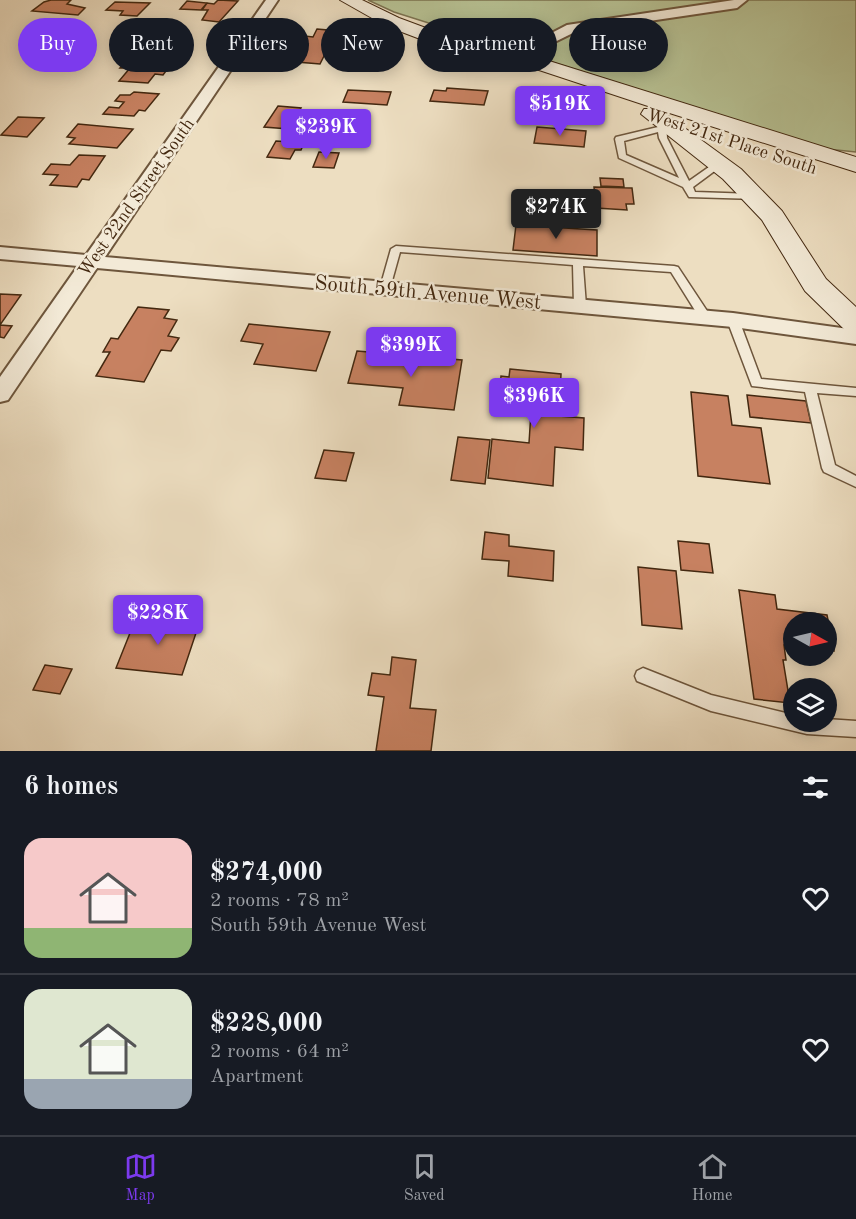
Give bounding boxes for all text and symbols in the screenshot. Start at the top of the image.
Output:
chip: Buy [18,18,97,72]
chip: Rent [109,18,194,72]
chip: Filters [206,18,309,72]
chip: New [321,18,405,72]
chip: Apartment [417,18,557,72]
chip: House [569,18,668,72]
pin: $519K [518,86,602,137]
text: $519K [529,95,591,115]
street label: West 21st Place South [644,106,819,178]
pin: $239K [284,109,368,160]
street label: West 22nd Street South [75,115,198,280]
text: $239K [295,118,357,138]
pin: $274K [514,189,598,240]
text: $274K [525,198,587,218]
street label: South 59th Avenue West [314,273,542,314]
pin: $399K [369,327,453,378]
text: $399K [380,336,442,356]
pin: $396K [492,378,576,429]
text: $396K [503,387,565,407]
pin: $228K [116,595,200,646]
text: $228K [127,604,189,624]
north arrow [783,612,837,666]
map controls [783,612,837,732]
button: layers [783,678,837,732]
icon: filters [799,771,832,804]
text: 6 homes [24,774,118,800]
text: $274,000 [210,860,323,886]
icon: home [72,862,144,934]
icon: heart [799,882,832,915]
text: 2 rooms · 78 m² [210,891,349,911]
text: South 59th Avenue West [210,916,427,936]
text: $228,000 [210,1011,323,1037]
icon: home [72,1013,144,1085]
icon: heart [799,1033,832,1066]
text: 2 rooms · 64 m² [210,1042,349,1062]
text: Apartment [210,1067,304,1087]
tab: Map [124,1150,157,1206]
tab: Saved [404,1150,445,1206]
tab: Home [692,1150,732,1206]

